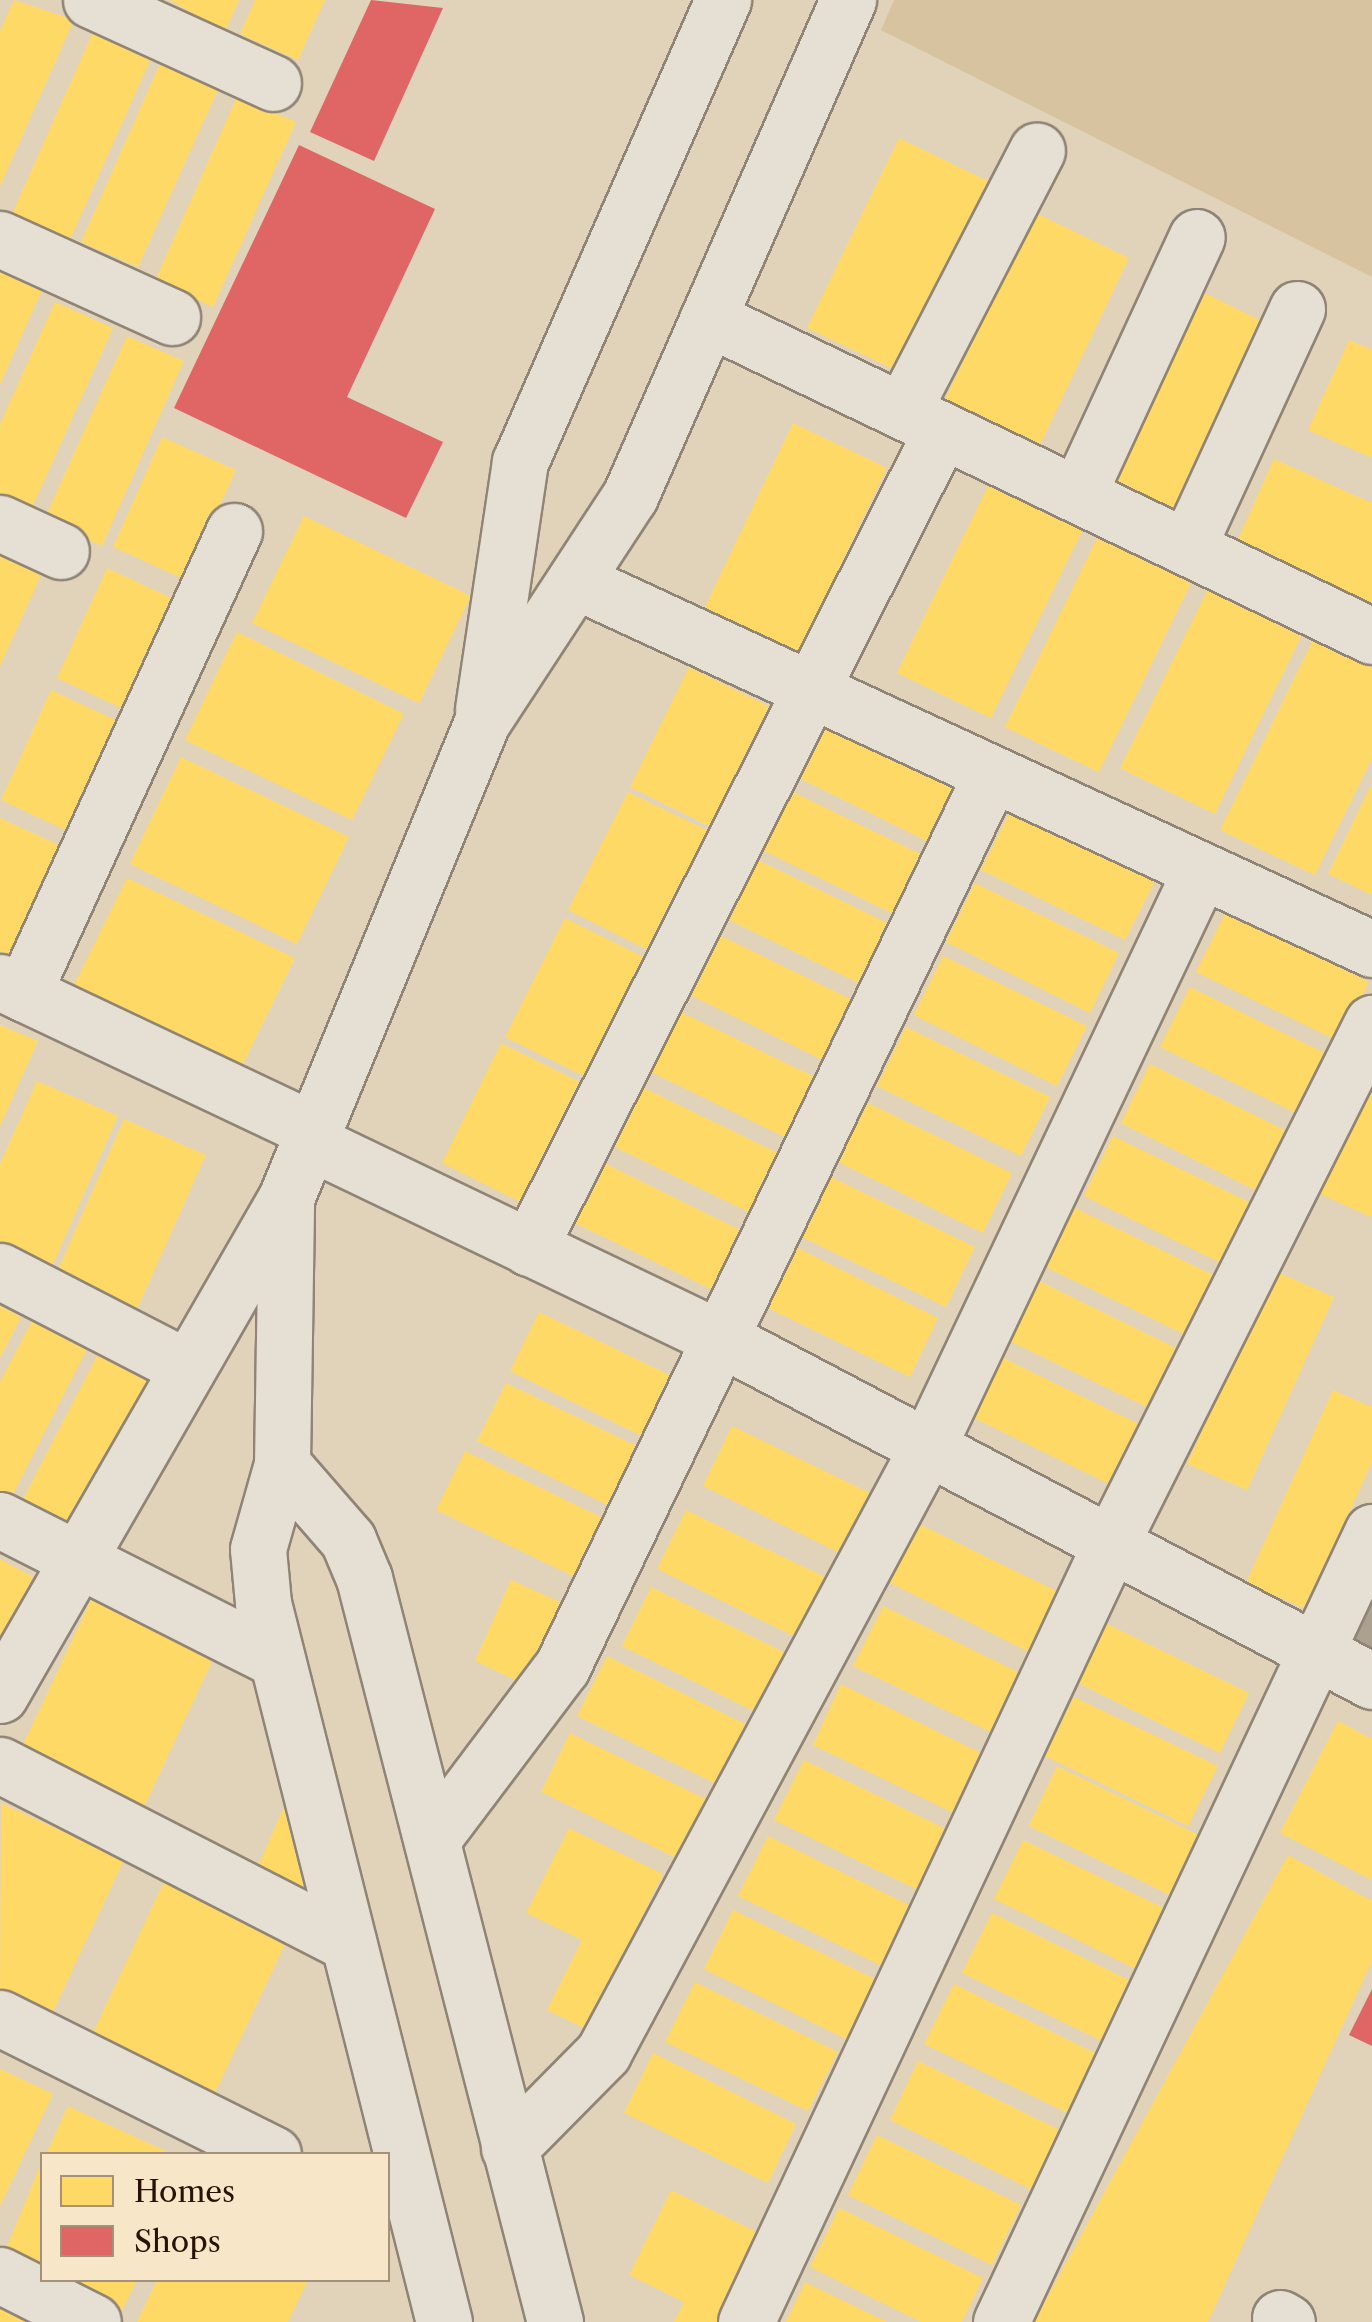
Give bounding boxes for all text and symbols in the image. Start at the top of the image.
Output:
legend [40,2152,390,2282]
text: Homes [134,2173,235,2210]
text: Shops [134,2223,221,2260]

